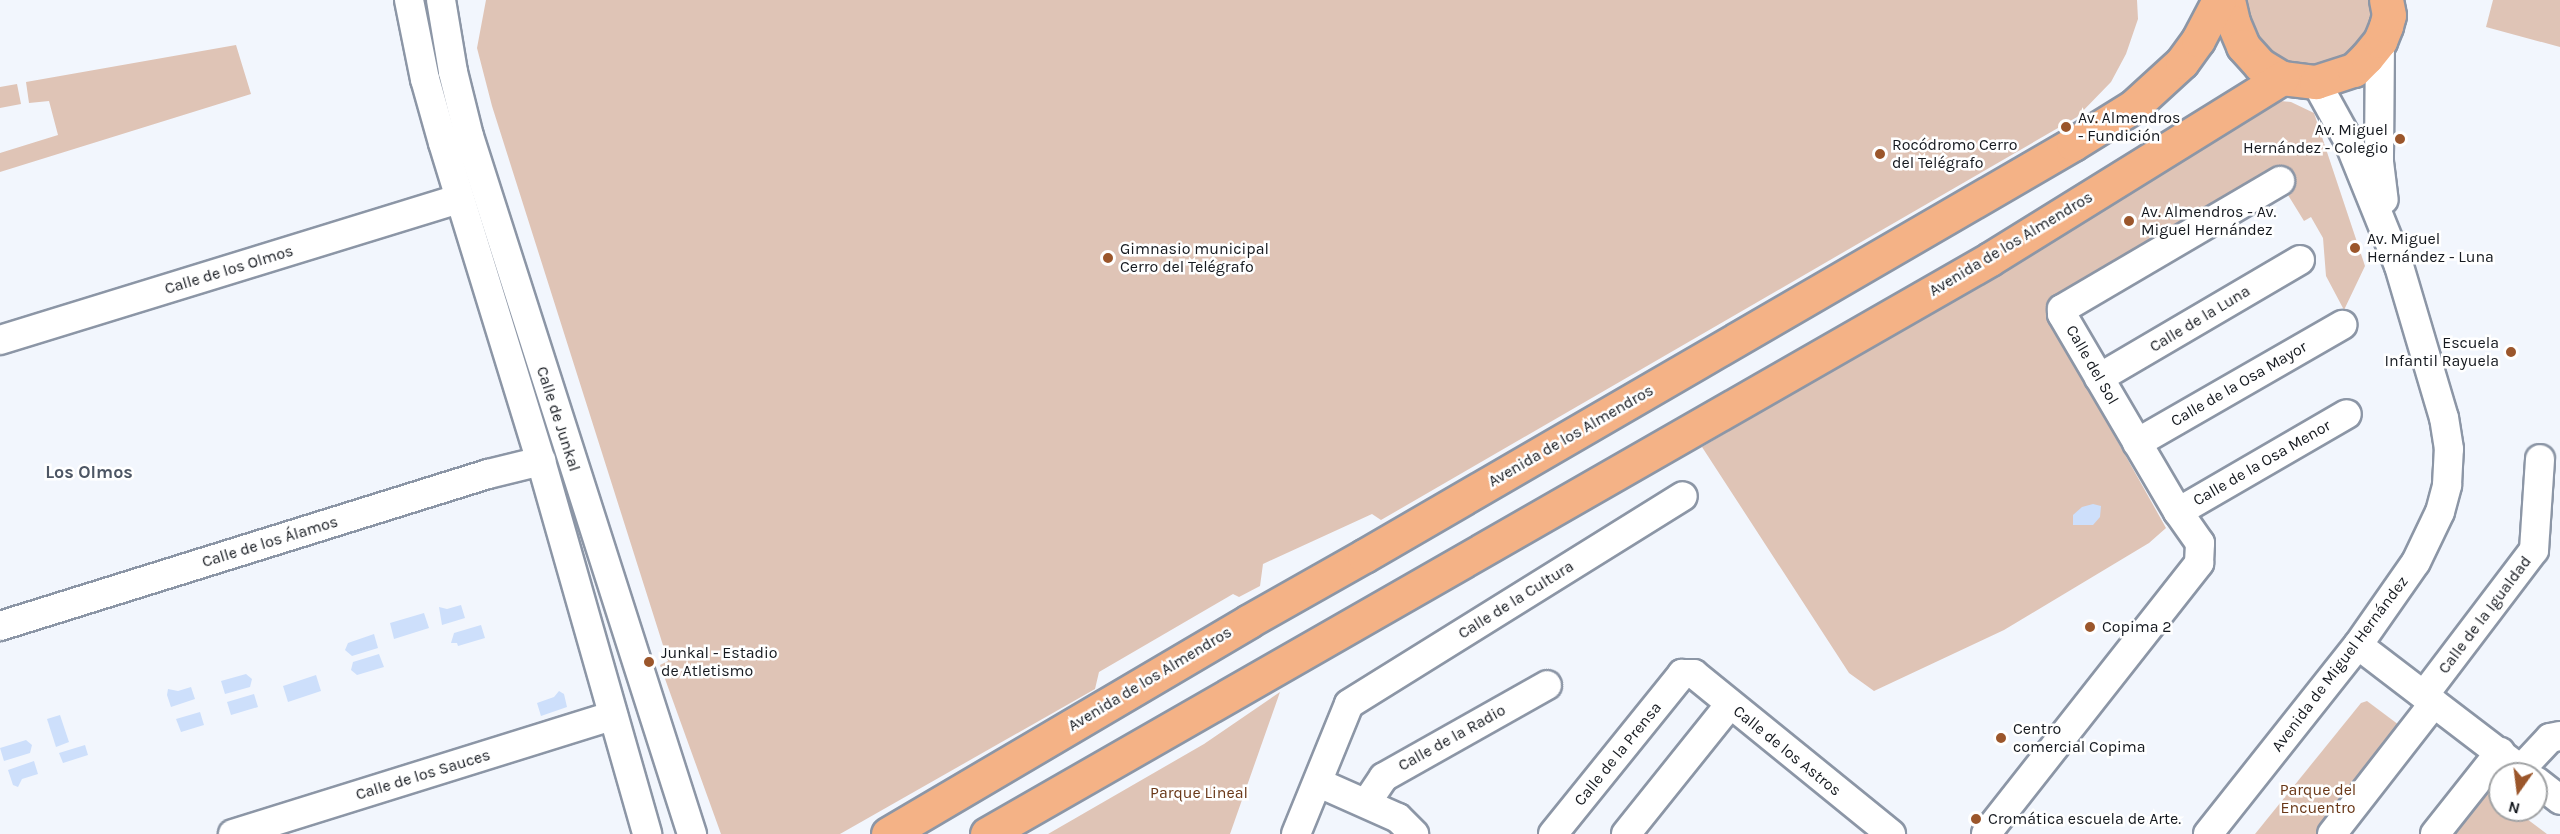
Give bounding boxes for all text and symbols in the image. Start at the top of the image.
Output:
place label: Av. Almendros - Fundición [2078,108,2180,146]
marker: Av. Almendros - Fundición [2059,120,2073,134]
place label: Av. Miguel Hernández - Colegio [2243,120,2388,158]
marker: Av. Miguel Hernández - Colegio [2393,132,2407,146]
place label: Rocódromo Cerro del Telégrafo [1892,135,2017,173]
marker: Rocódromo Cerro del Telégrafo [1873,147,1887,161]
street label: Avenida de los Almendros [1926,187,2096,301]
place label: Av. Almendros - Av. Miguel Hernández [2141,202,2276,240]
marker: Av. Almendros - Av. Miguel Hernández [2122,214,2136,228]
place label: Av. Miguel Hernández - Luna [2367,229,2494,267]
place label: Gimnasio municipal Cerro del Telégrafo [1120,239,1269,277]
street label: Calle de los Olmos [162,241,296,299]
marker: Av. Miguel Hernández - Luna [2348,241,2362,255]
marker: Gimnasio municipal Cerro del Telégrafo [1101,251,1115,265]
street label: Calle de la Luna [2146,281,2254,357]
street label: Calle del Sol [2062,322,2122,408]
place label: Escuela Infantil Rayuela [2385,333,2499,371]
street label: Calle de la Osa Mayor [2168,337,2310,431]
marker: Escuela Infantil Rayuela [2504,345,2518,359]
street label: Calle de Junkal [532,364,584,474]
street label: Avenida de los Almendros [1485,381,1657,491]
street label: Calle de la Osa Menor [2190,416,2334,510]
district label: Los Olmos [45,461,133,483]
street label: Calle de los Álamos [200,512,340,572]
street label: Calle de la Igualdad [2434,552,2536,678]
street label: Calle de la Cultura [1455,557,1577,643]
street label: Avenida de Miguel Hernández [2268,572,2412,756]
place label: Copima 2 [2102,617,2172,637]
marker: Copima 2 [2083,620,2097,634]
street label: Avenida de los Almendros [1065,622,1235,736]
place label: Junkal - Estadio de Atletismo [661,643,777,681]
marker: Junkal - Estadio de Atletismo [642,655,656,669]
street label: Calle de la Prensa [1570,698,1666,810]
street label: Calle de la Radio [1395,701,1509,775]
street label: Calle de los Astros [1729,702,1845,800]
place label: Centro comercial Copima [2013,719,2146,757]
marker: Centro comercial Copima [1994,731,2008,745]
street label: Calle de los Sauces [353,745,493,805]
north arrow [2488,762,2548,822]
park label: Parque del Encuentro [2280,780,2356,818]
park label: Parque Lineal [1150,783,1248,803]
text: N [2506,797,2522,819]
place label: Cromática escuela de Arte. [1988,809,2181,829]
marker: Cromática escuela de Arte. [1969,812,1983,826]

